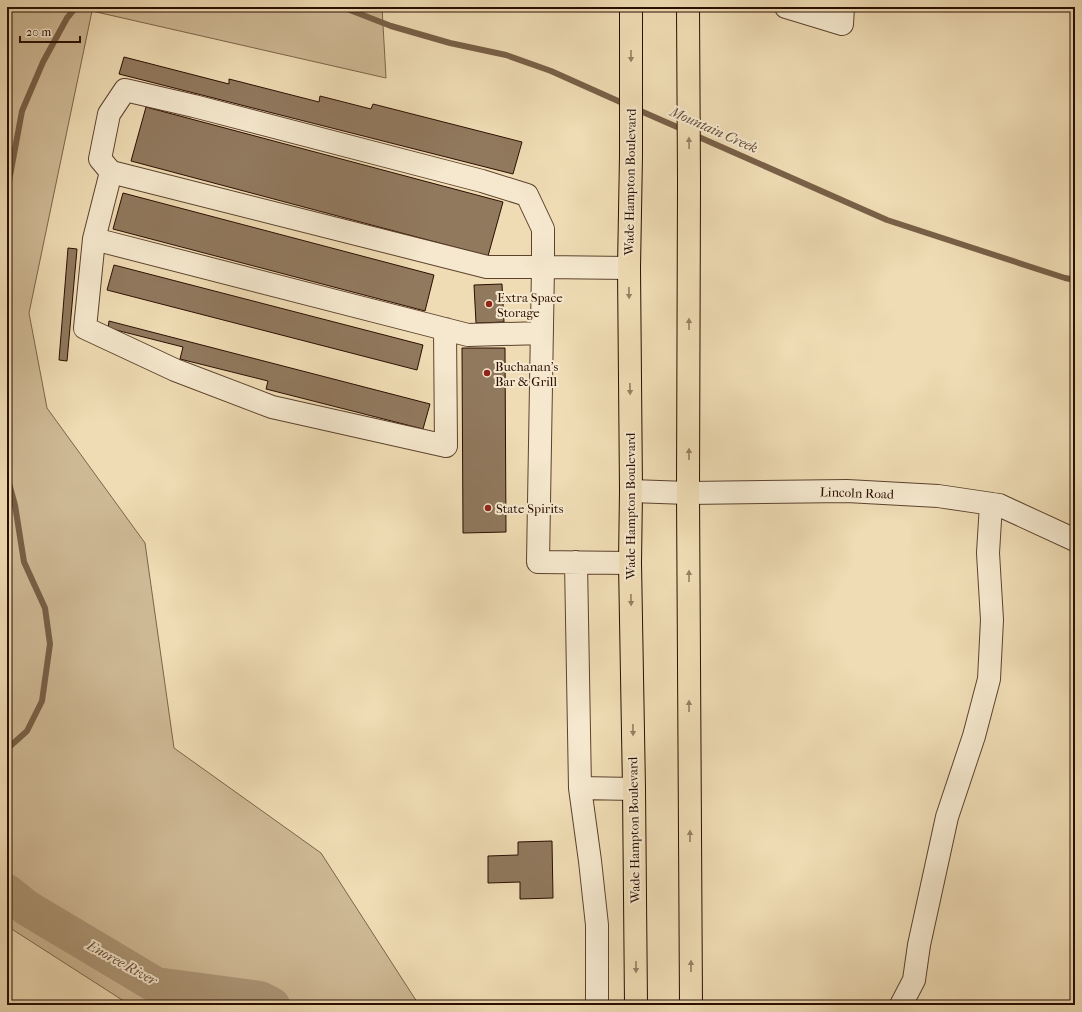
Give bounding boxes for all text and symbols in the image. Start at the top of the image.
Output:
scale bar [20,18,80,44]
text: 20 m [26,25,51,39]
one-way arrow [628,50,634,63]
water label: Mountain Creek [666,103,761,157]
street label: Wade Hampton Boulevard [621,108,639,256]
one-way arrow [686,136,692,149]
one-way arrow [626,287,632,300]
place label: Extra Space Storage [497,290,563,320]
marker: Extra Space Storage [484,299,494,309]
one-way arrow [686,317,692,330]
place label: Buchanan’s Bar & Grill [495,359,558,389]
marker: Buchanan’s Bar & Grill [482,368,492,378]
one-way arrow [627,383,633,396]
street label: Wade Hampton Boulevard [623,432,638,580]
one-way arrow [686,447,692,460]
street label: Lincoln Road [820,484,895,502]
place label: State Spirits [496,501,564,516]
marker: State Spirits [483,503,493,513]
one-way arrow [686,569,692,582]
one-way arrow [628,594,634,607]
one-way arrow [686,699,692,712]
one-way arrow [630,724,636,737]
street label: Wade Hampton Boulevard [625,756,643,904]
one-way arrow [687,829,693,842]
water label: Enoree River [83,936,161,990]
one-way arrow [688,959,694,972]
one-way arrow [633,961,639,974]

